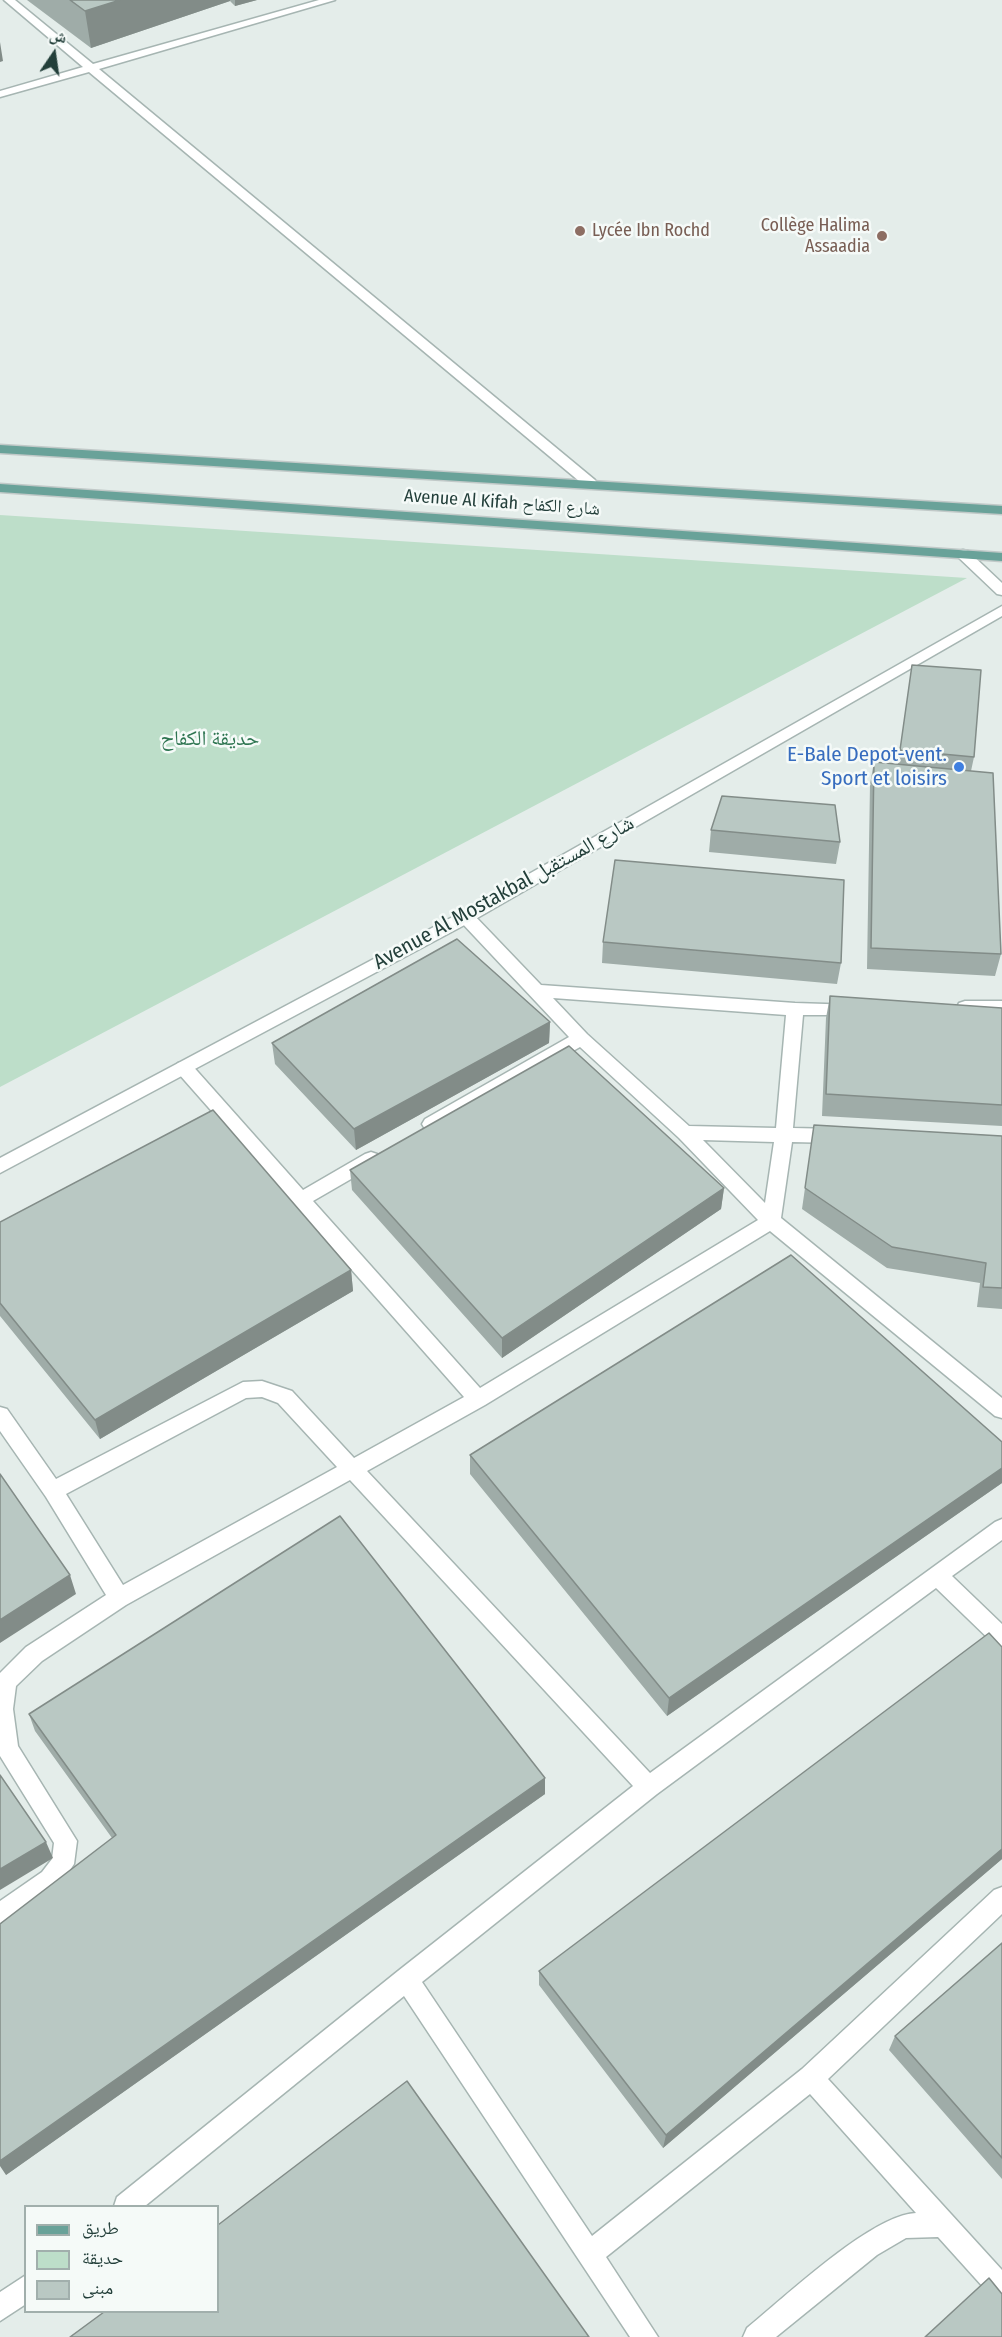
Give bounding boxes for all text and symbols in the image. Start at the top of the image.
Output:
north arrow [24,24,84,84]
text: ش [48,25,69,47]
place label: Collège Halima Assaadia [761,215,870,258]
place label: Lycée Ibn Rochd [592,220,710,242]
marker: Lycée Ibn Rochd [573,224,587,238]
marker: Collège Halima Assaadia [875,229,889,243]
street label: Avenue Al Kifah شارع الكفاح [403,485,601,521]
park label: حديقة الكفاح [161,726,259,752]
place label: E-Bale Depot-vent. Sport et loisirs [787,742,947,792]
marker: E-Bale Depot-vent. Sport et loisirs [952,760,966,774]
street label: Avenue Al Mostakbal شارع المستقبل [369,811,639,975]
legend [24,2205,219,2313]
text: طريق [82,2217,119,2239]
text: حديقة [82,2247,123,2269]
text: مبنى [82,2277,113,2299]

